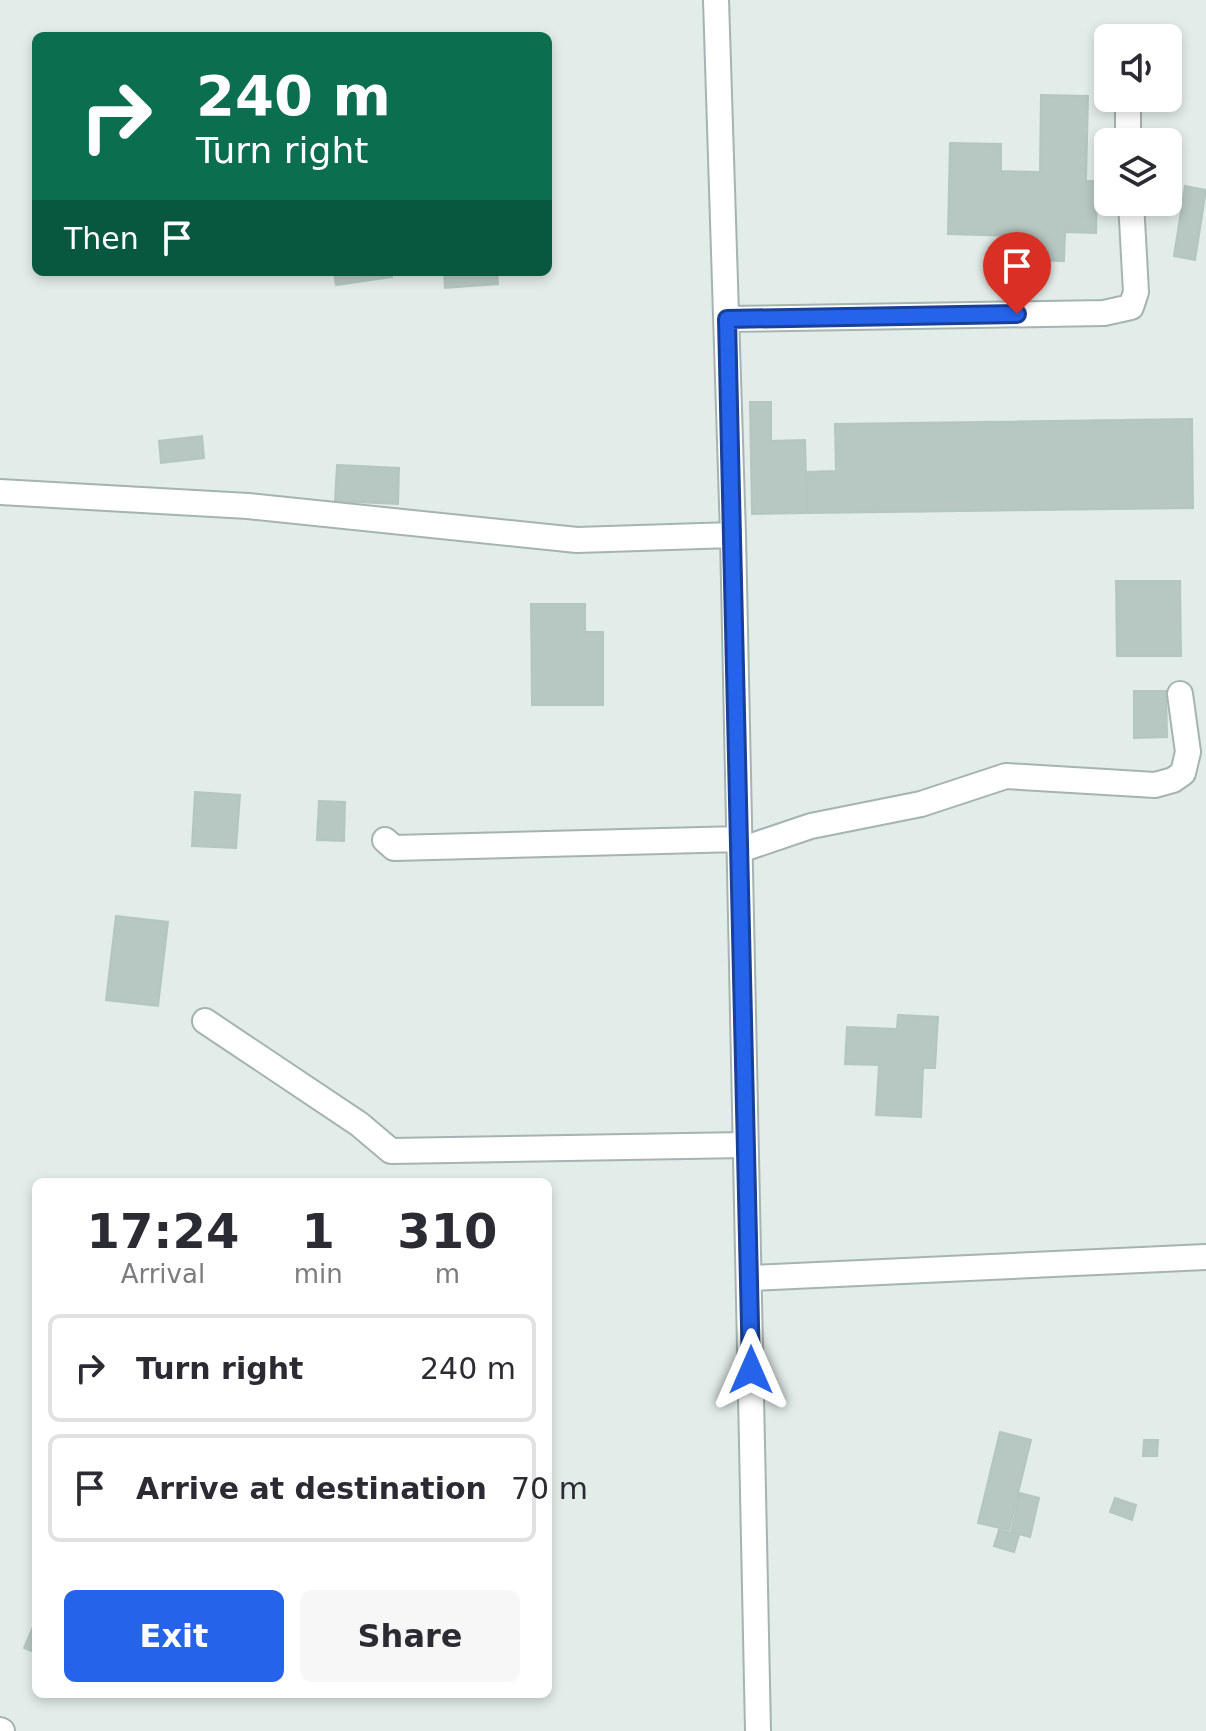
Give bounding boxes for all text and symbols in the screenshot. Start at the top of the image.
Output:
map controls [1094,24,1182,216]
button: sound [1094,24,1182,112]
text: 240 m [196,63,391,128]
icon: right [64,64,168,168]
button: layers [1094,128,1182,216]
text: Turn right [196,130,368,171]
icon: arrive [155,216,199,260]
text: Then [64,221,139,256]
pin [983,232,1051,314]
icon: arrive [995,244,1039,288]
text: 17:24 [86,1203,239,1259]
text: 1 [302,1203,335,1259]
text: 310 [397,1203,497,1259]
text: Arrival [121,1259,205,1289]
text: min [294,1259,343,1289]
text: m [435,1259,460,1289]
position arrow [709,1328,793,1412]
icon: right [68,1346,112,1390]
text: Turn right [136,1351,303,1386]
text: 240 m [420,1351,516,1386]
icon: arrive [68,1466,112,1510]
text: Arrive at destination [136,1471,487,1506]
text: 70 m [511,1471,588,1506]
button: Exit [64,1590,284,1682]
button: Share [300,1590,520,1682]

